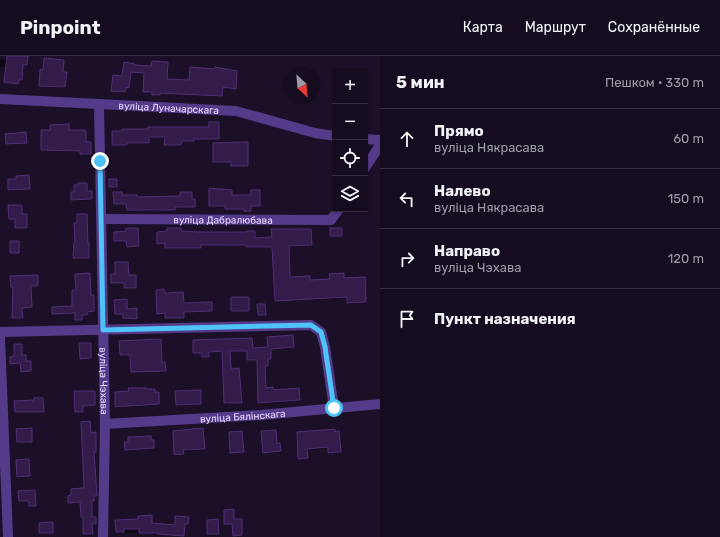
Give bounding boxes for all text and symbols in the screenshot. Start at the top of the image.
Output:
text: Pinpoint [20,16,101,39]
text: Карта [463,19,503,36]
text: Маршрут [525,19,586,36]
text: Сохранённые [608,19,700,36]
north arrow [284,68,320,104]
map controls [332,68,368,212]
button: + [332,68,368,104]
text: 5 мин [396,72,445,92]
text: Пешком · 330 m [605,75,704,90]
street label: вуліца Луначарскага [118,100,219,117]
button: − [332,104,368,140]
text: Прямо [434,122,484,140]
icon: ahead [396,128,418,150]
text: 60 m [673,131,704,146]
button: locate [332,140,368,176]
text: вуліца Някрасава [434,140,544,155]
route end [91,152,109,170]
button: layers [332,176,368,212]
text: Налево [434,182,491,200]
icon: left [396,188,418,210]
text: 150 m [668,191,704,206]
text: вуліца Някрасава [434,200,544,215]
street label: вуліца Дабралюбава [173,214,273,227]
text: Направо [434,242,500,260]
icon: right [396,248,418,270]
text: 120 m [668,251,704,266]
text: вуліца Чэхава [434,260,521,275]
icon: arrive [396,308,418,330]
text: Пункт назначения [434,310,576,328]
street label: вуліца Чэхава [97,347,110,415]
route start [325,399,343,417]
street label: вуліца Бялінскага [200,408,286,426]

